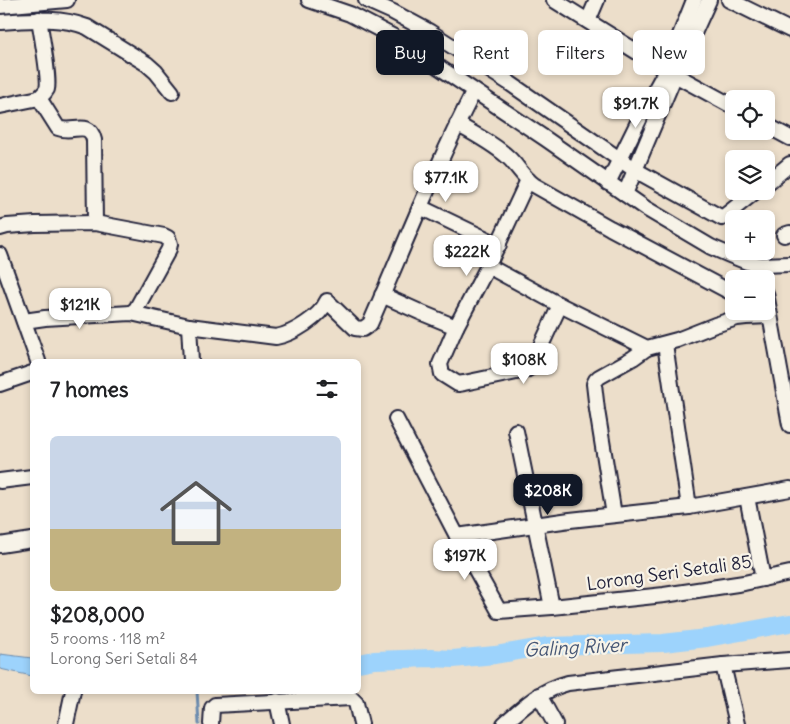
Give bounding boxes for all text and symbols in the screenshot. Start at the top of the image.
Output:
chip: Buy [376,30,444,75]
chip: Rent [454,30,528,75]
chip: Filters [538,30,623,75]
chip: New [633,30,705,75]
pin: $91.7K [595,86,677,129]
map controls [725,90,775,320]
button: locate [725,90,775,140]
text: $91.7K [613,93,659,113]
button: layers [725,150,775,200]
pin: $77.1K [405,160,487,203]
text: $77.1K [424,167,468,187]
button: + [725,210,775,260]
pin: $222K [432,234,502,277]
text: $222K [444,241,490,261]
button: − [725,270,775,320]
pin: $121K [45,288,115,330]
text: $121K [60,294,100,314]
pin: $108K [489,342,559,385]
text: $108K [502,349,546,369]
icon: filters [313,375,341,403]
text: 7 homes [50,376,129,403]
icon: home [151,468,241,558]
pin: $208K [513,474,583,516]
text: $208K [524,480,572,500]
pin: $197K [430,538,500,581]
text: $197K [444,545,486,565]
street label: Lorong Seri Setali 85 [585,550,753,595]
text: $208,000 [50,601,145,628]
text: 5 rooms · 118 m² [50,628,166,648]
water label: Galing River [523,632,629,662]
text: Lorong Seri Setali 84 [50,648,198,668]

